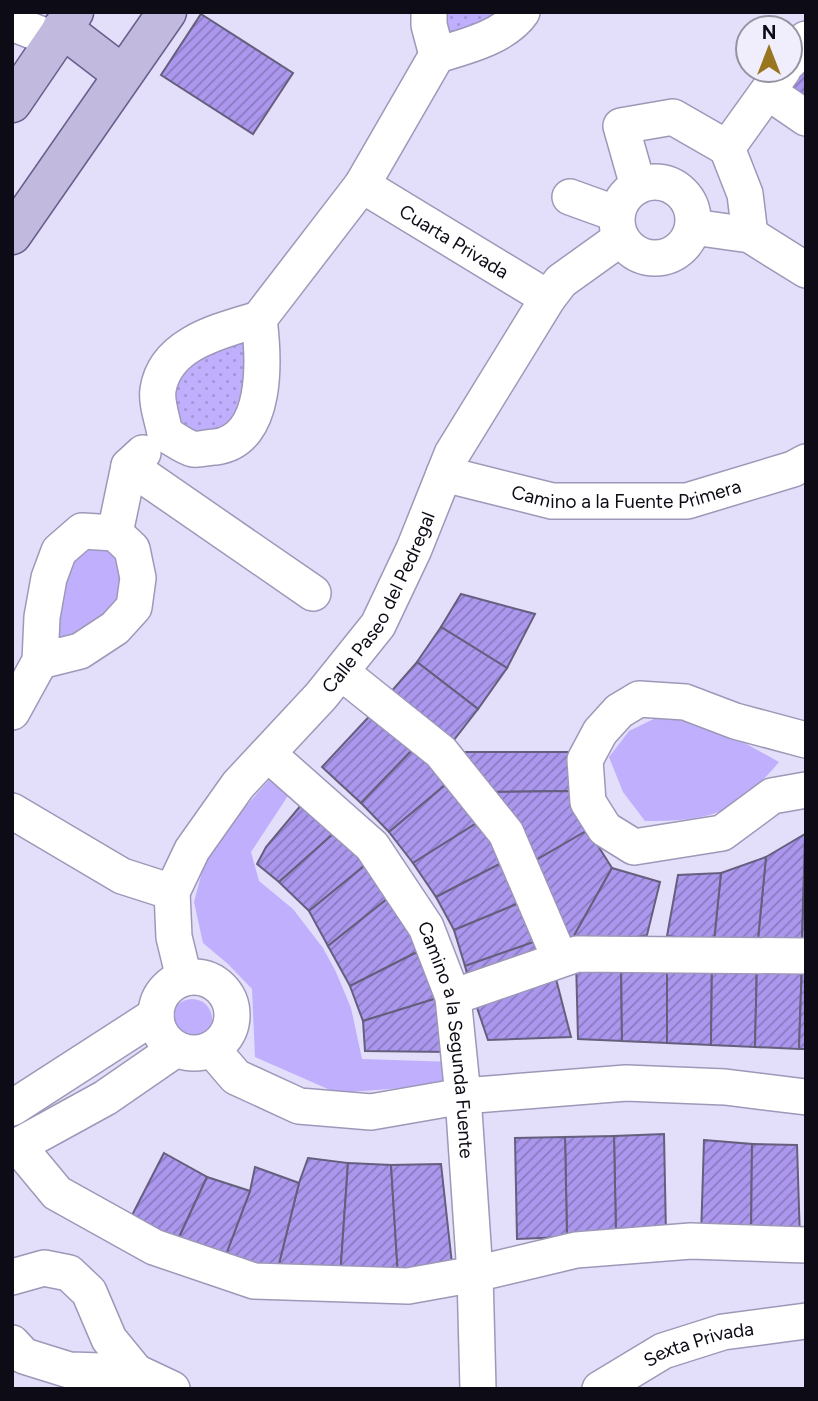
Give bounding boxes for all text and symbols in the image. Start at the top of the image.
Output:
north arrow [734,14,804,84]
text: N [762,21,776,44]
street label: Cuarta Privada [395,199,513,283]
street label: Camino a la Fuente Primera [509,474,744,513]
street label: Calle Paseo del Pedregal [317,508,439,697]
street label: Camino a la Segunda Fuente [413,918,479,1159]
street label: Sexta Privada [639,1317,755,1372]

